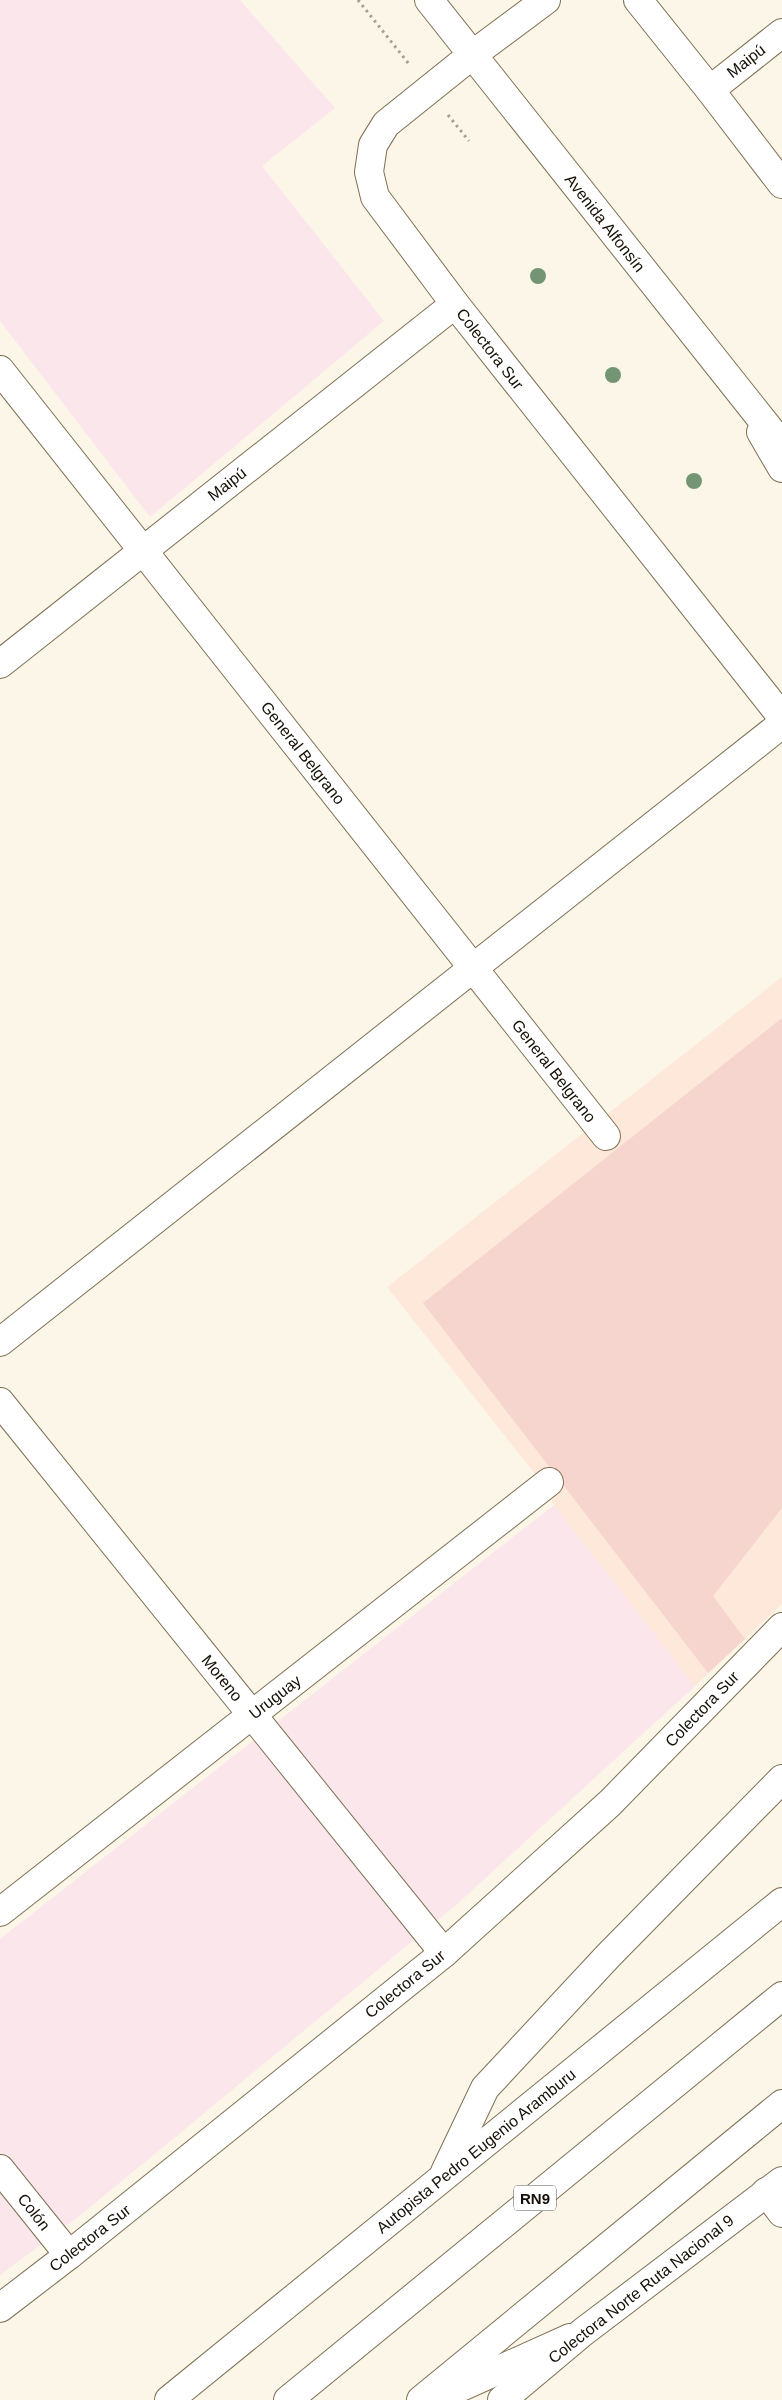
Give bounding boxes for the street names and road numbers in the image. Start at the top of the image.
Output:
street label: Maipú [724,41,768,81]
street label: Avenida Alfonsín [562,171,648,275]
street label: Colectora Sur [453,305,527,393]
street label: Maipú [205,464,249,504]
street label: General Belgrano [258,698,348,808]
street label: General Belgrano [509,1016,599,1126]
street label: Moreno [198,1652,246,1705]
street label: Colectora Sur [662,1667,743,1750]
street label: Uruguay [246,1672,304,1722]
street label: Colectora Sur [362,1946,449,2021]
street label: Autopista Pedro Eugenio Aramburu [373,2065,579,2237]
road number: RN9 [514,2186,556,2210]
street label: Colón [14,2190,54,2234]
street label: Colectora Sur [46,2201,134,2275]
street label: Colectora Norte Ruta Nacional 9 [545,2211,737,2367]

